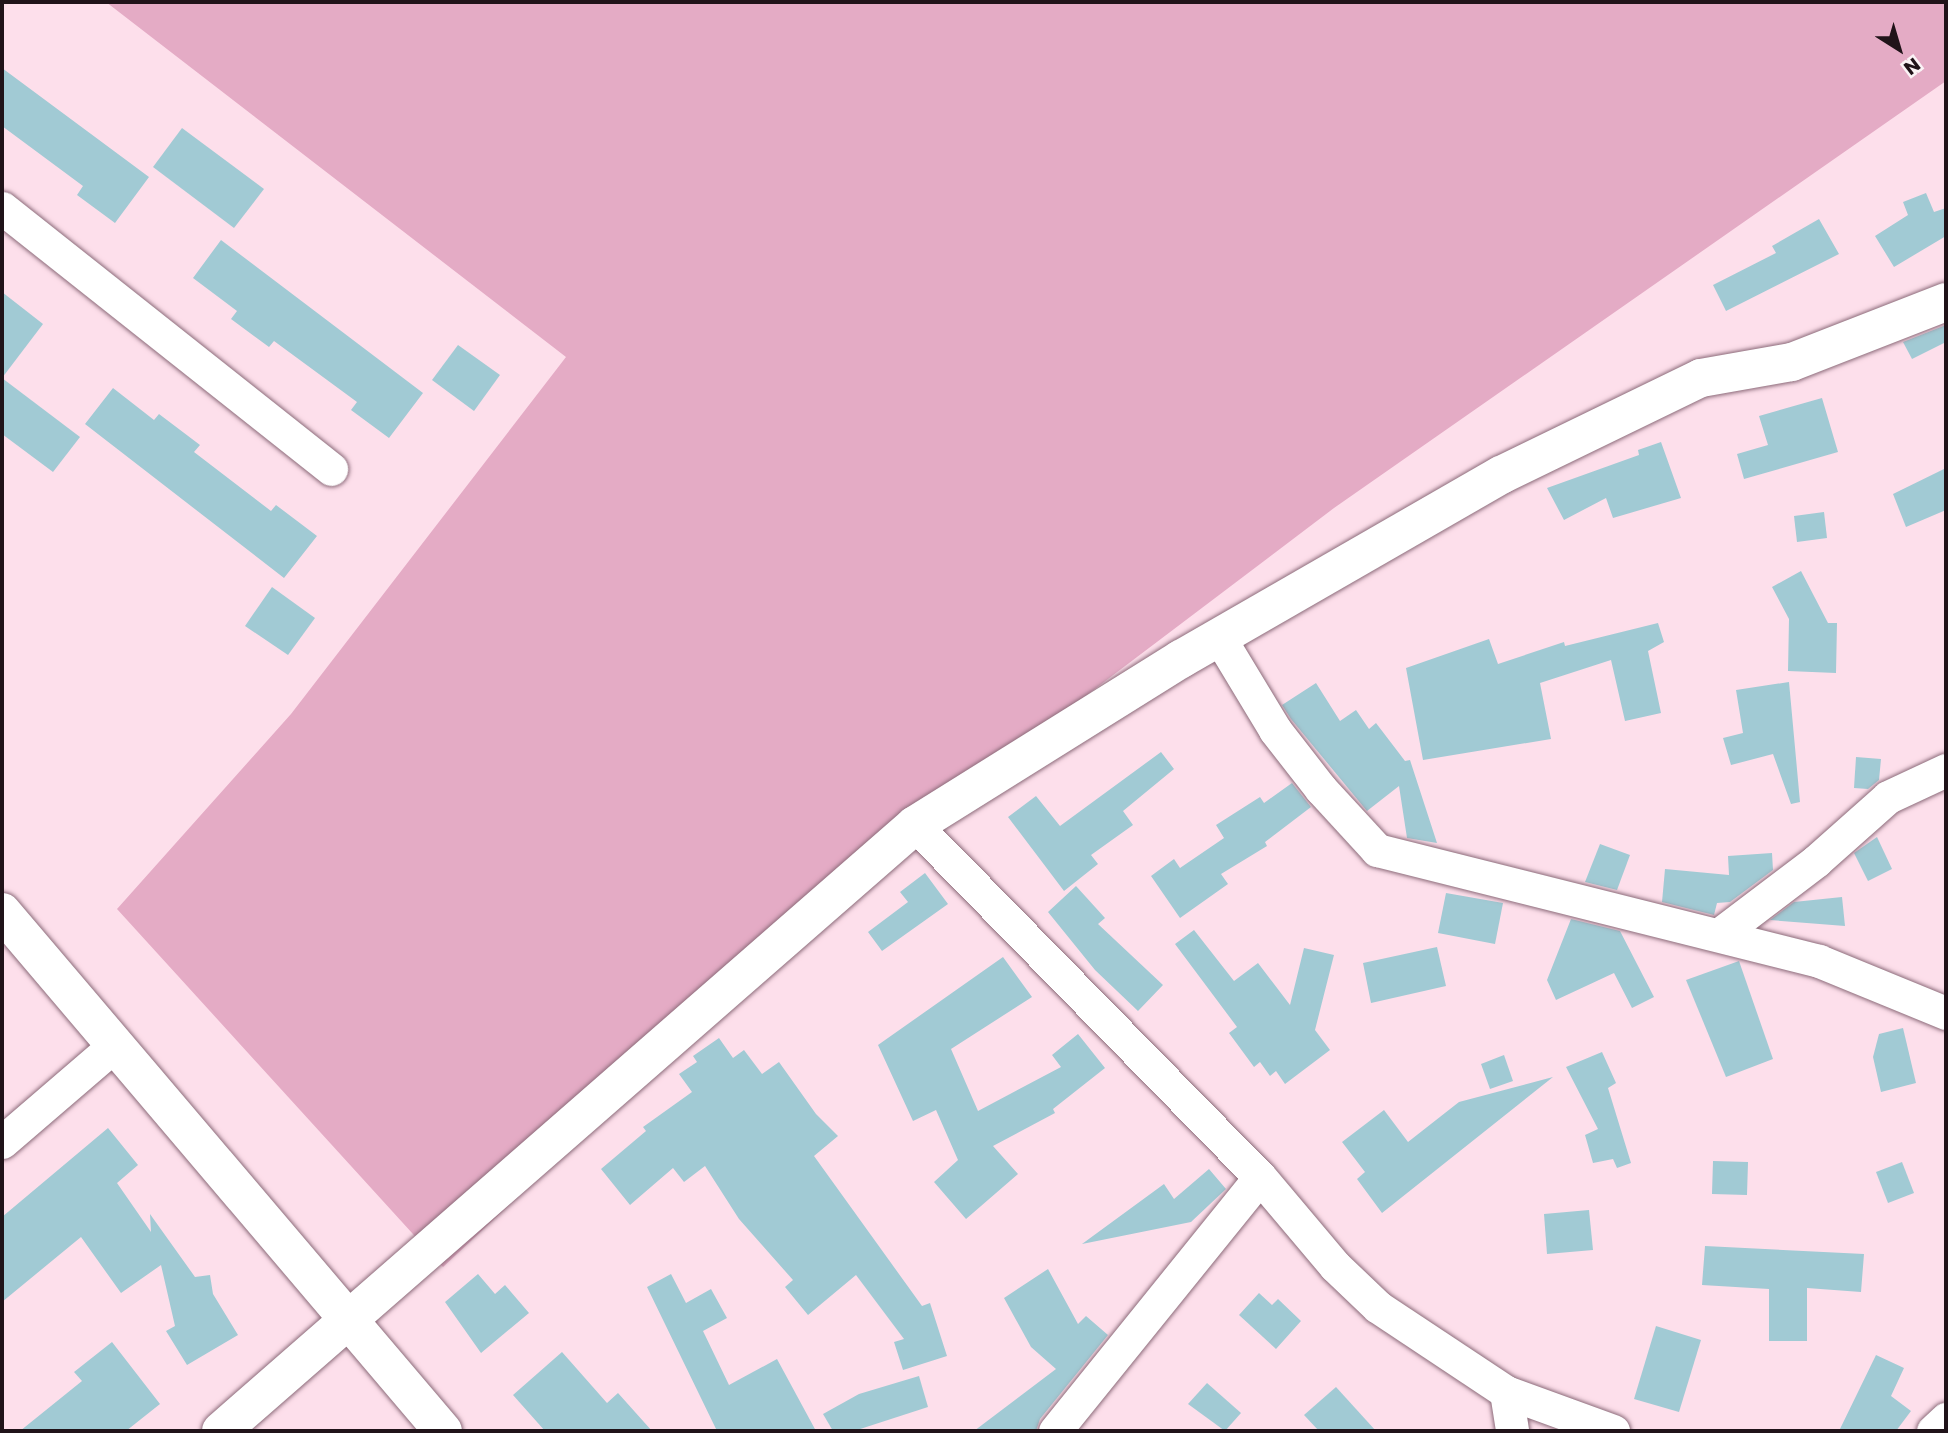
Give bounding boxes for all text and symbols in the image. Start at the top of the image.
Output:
north arrow [1864,14,1934,84]
text: N [1898,51,1926,81]

